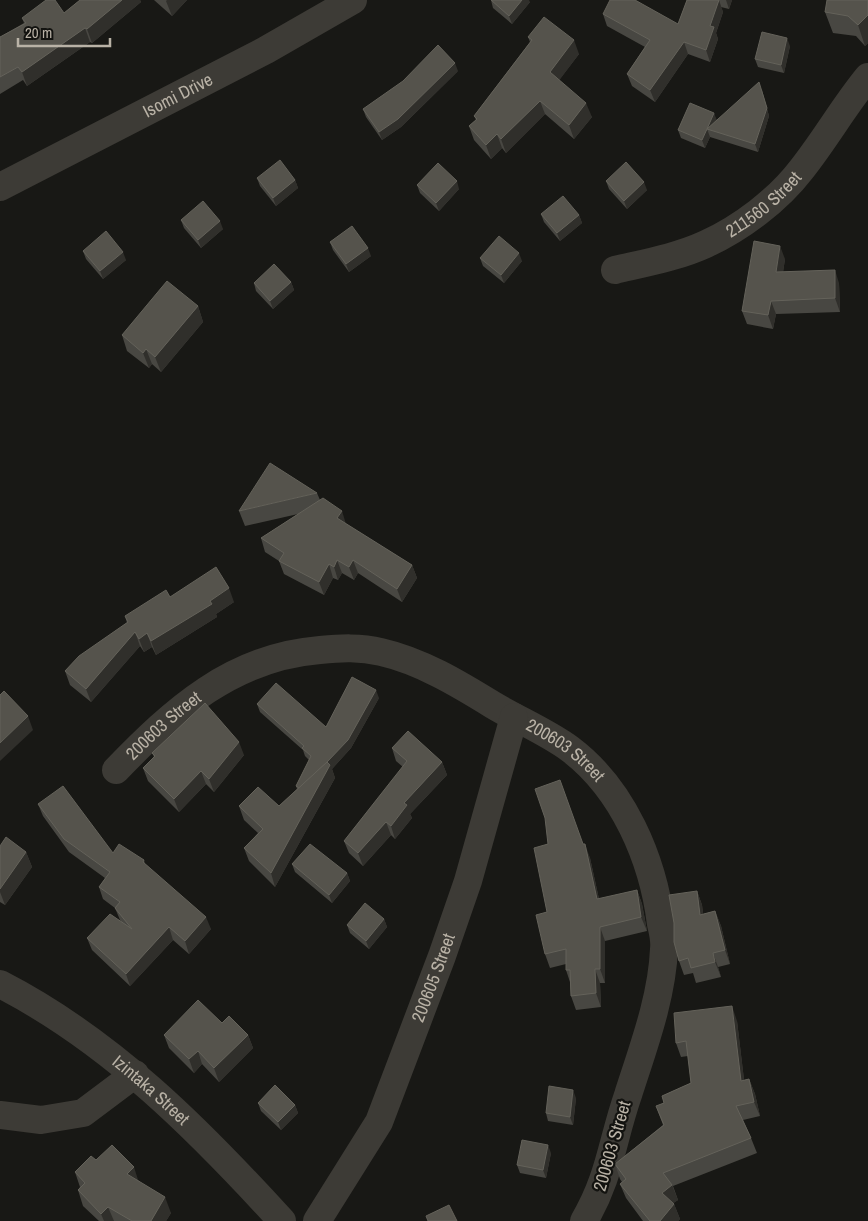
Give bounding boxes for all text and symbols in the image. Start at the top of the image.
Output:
scale bar [18,15,110,47]
text: 20 m [25,22,52,43]
street label: Isomi Drive [138,67,217,123]
street label: 211560 Street [721,166,807,243]
street label: 200603 Street [120,685,206,765]
street label: 200603 Street [522,712,611,787]
street label: 200605 Street [405,930,461,1026]
street label: Izintaka Street [107,1049,195,1131]
street label: 200603 Street [587,1098,636,1194]

